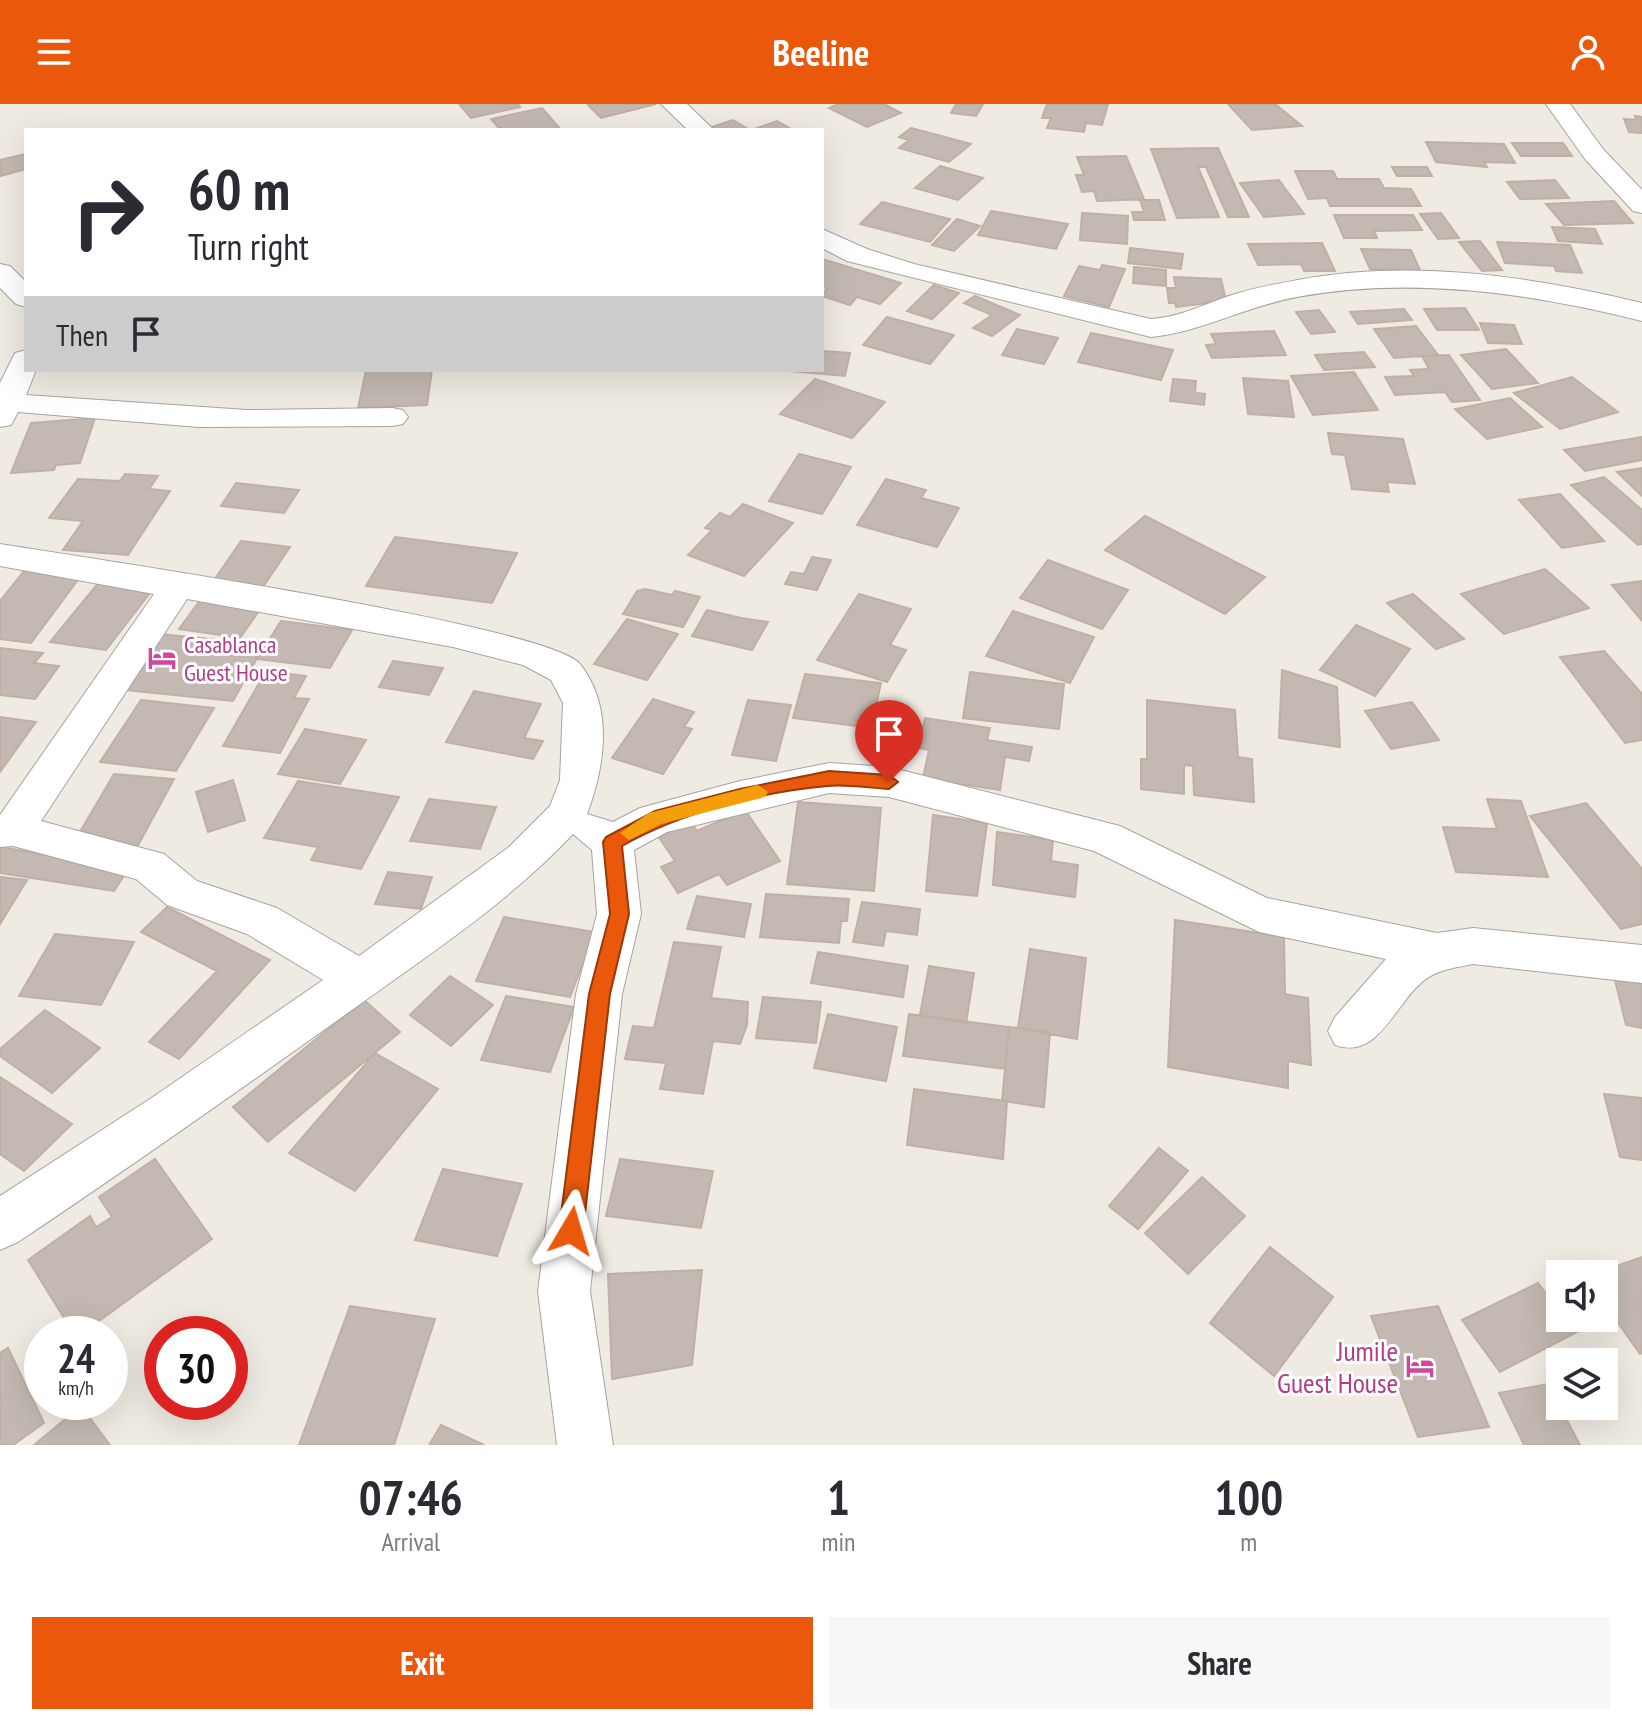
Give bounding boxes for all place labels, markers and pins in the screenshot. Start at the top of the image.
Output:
place label: Casablanca Guest House [184,629,288,688]
hotel icon: Casablanca Guest House [147,643,177,673]
pin [855,700,923,782]
place label: Jumile Guest House [1277,1332,1398,1401]
hotel icon: Jumile Guest House [1405,1351,1435,1381]

